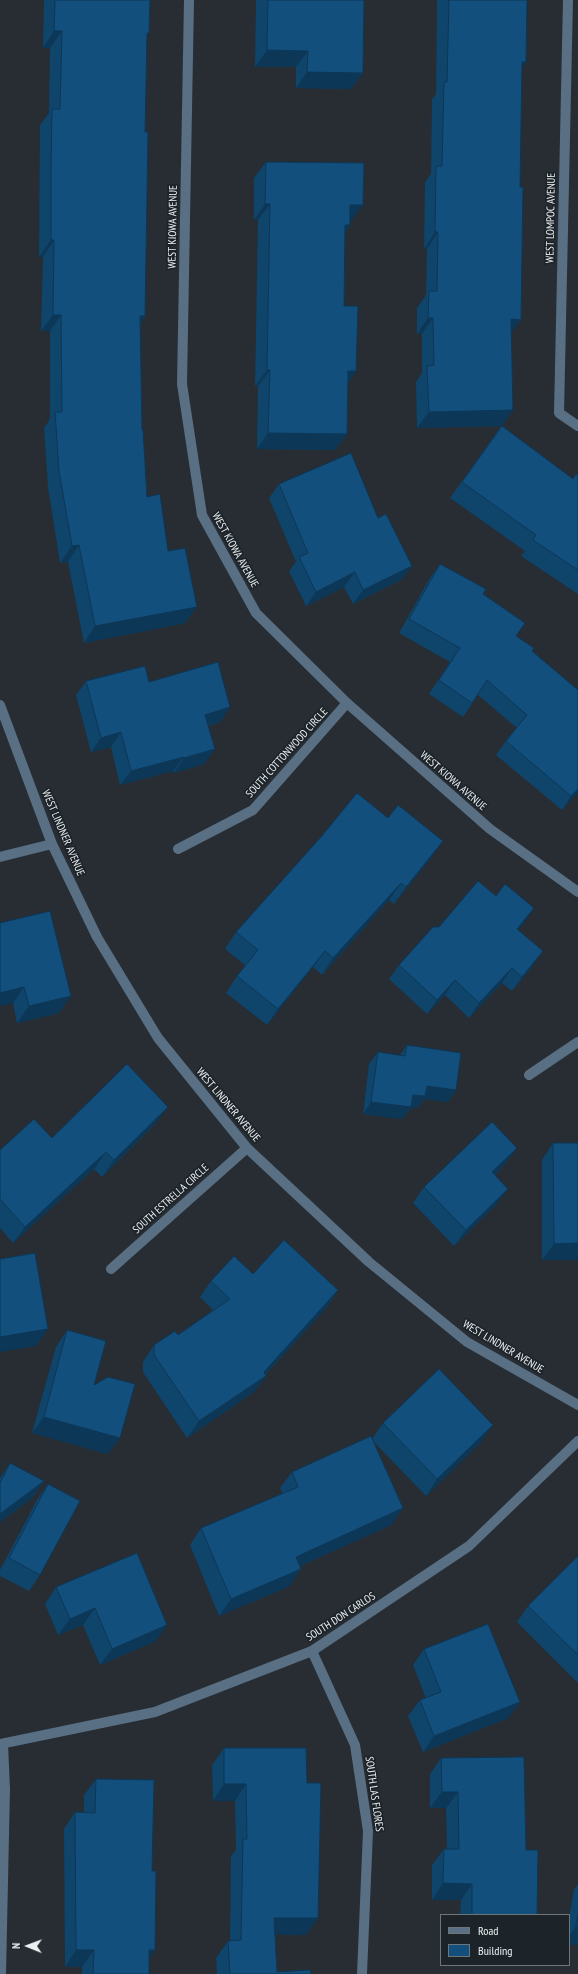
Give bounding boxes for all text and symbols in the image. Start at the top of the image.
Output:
street label: WEST LOMPOC AVENUE [544,173,558,263]
street label: WEST KIOWA AVENUE [166,185,180,269]
street label: WEST KIOWA AVENUE [209,510,261,590]
street label: SOUTH COTTONWOOD CIRCLE [243,706,331,800]
street label: WEST KIOWA AVENUE [417,749,489,813]
street label: WEST LINDNER AVENUE [39,788,87,878]
street label: WEST LINDNER AVENUE [193,1065,263,1145]
street label: SOUTH ESTRELLA CIRCLE [130,1161,212,1237]
street label: WEST LINDNER AVENUE [460,1318,546,1376]
street label: SOUTH DON CARLOS [304,1590,378,1644]
street label: SOUTH LAS FLORES [362,1756,386,1832]
legend [440,1914,570,1966]
text: Road [478,1923,498,1938]
north arrow [8,1926,48,1966]
text: N [9,1943,23,1949]
text: Building [478,1943,513,1958]

